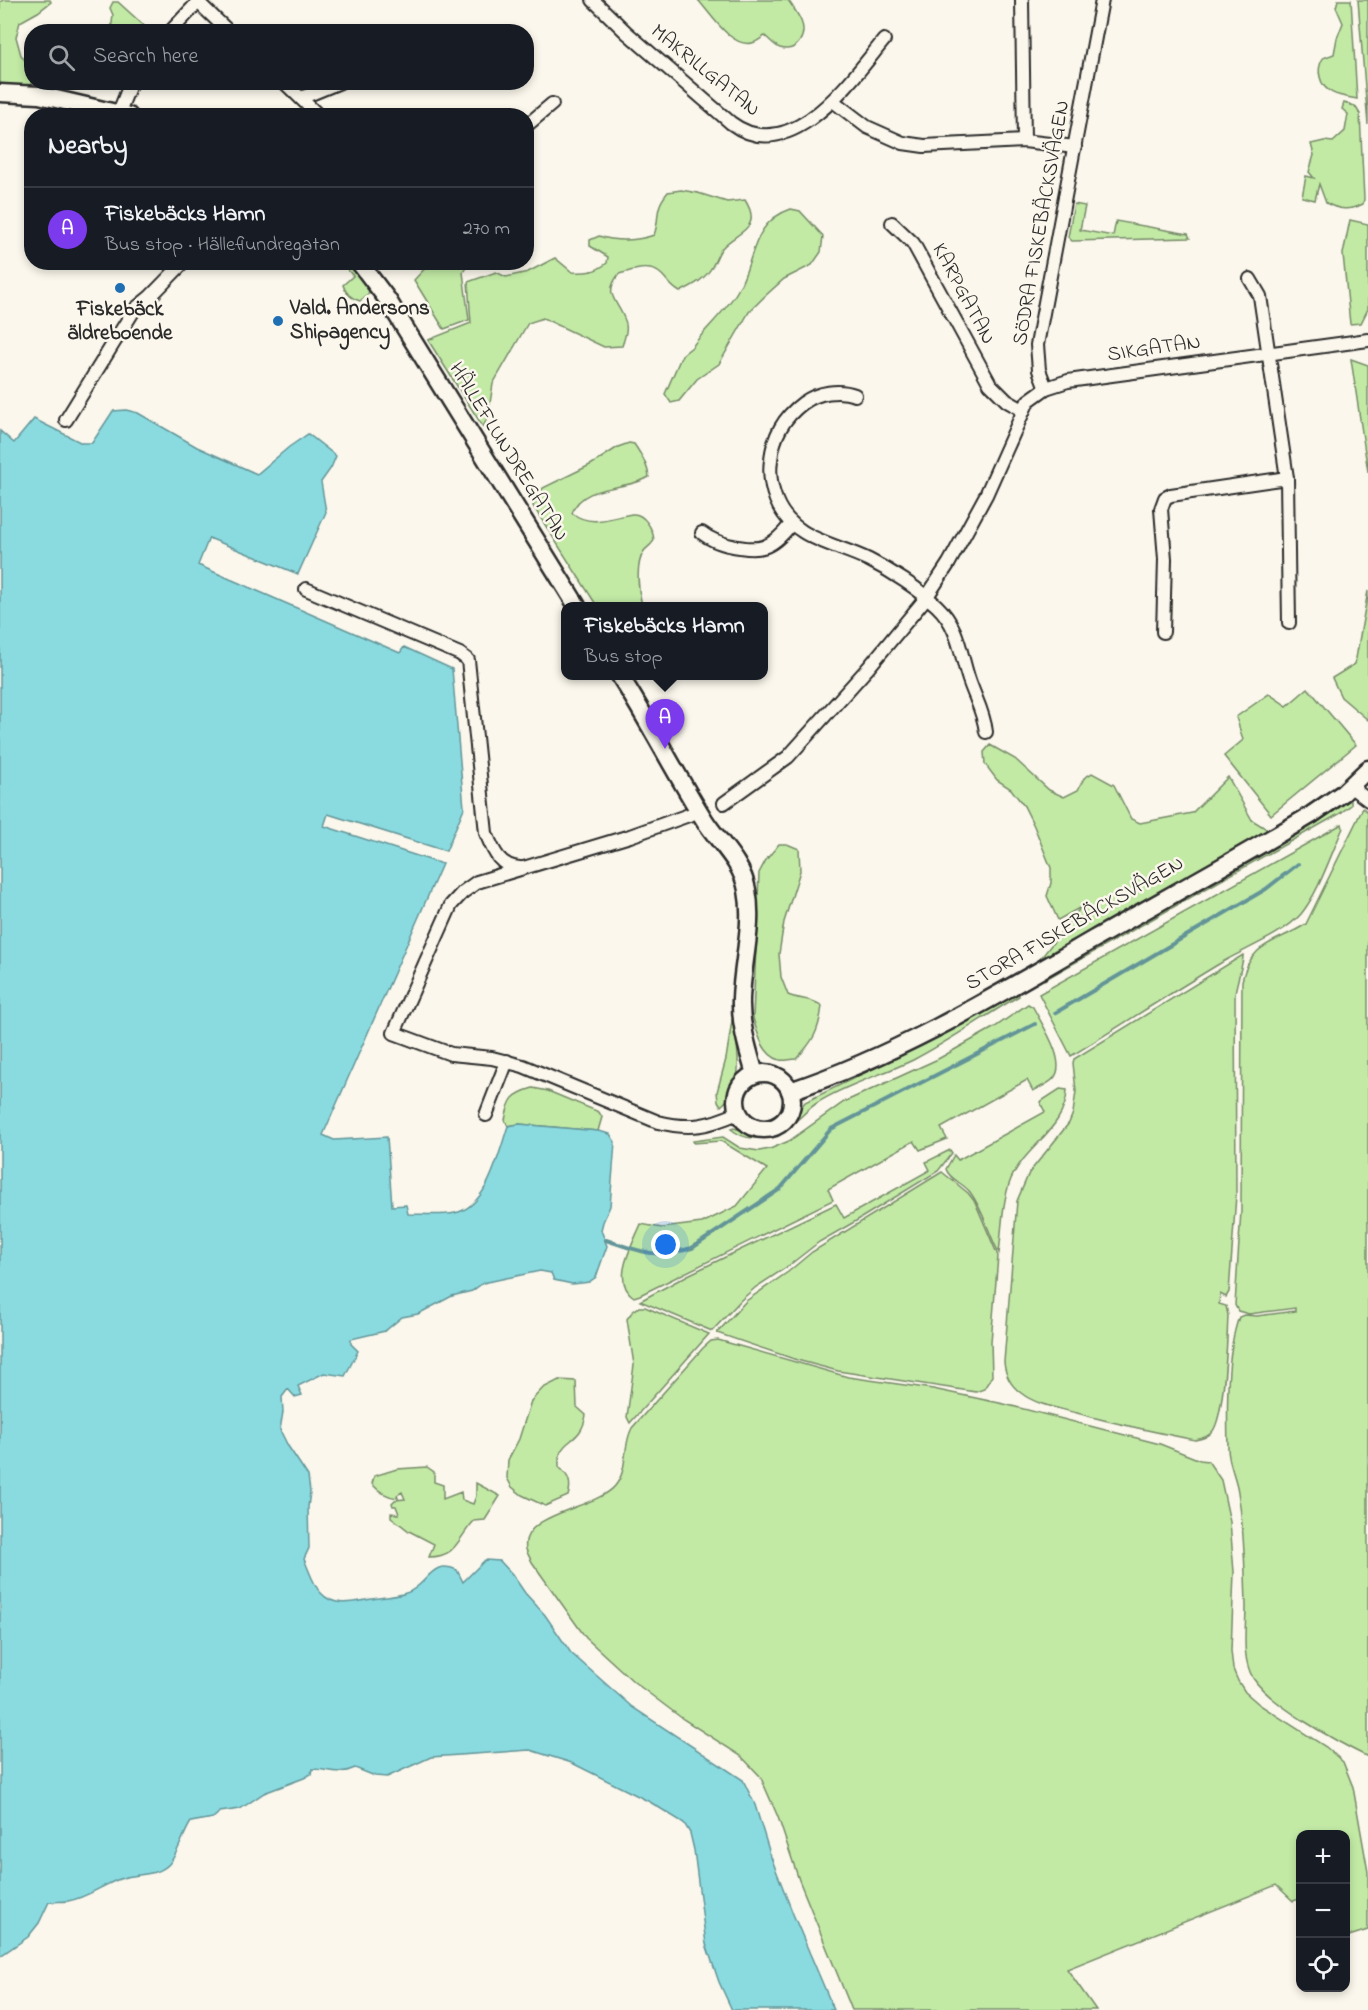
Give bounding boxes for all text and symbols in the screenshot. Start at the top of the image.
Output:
street label: MAKRILLGATAN [644,17,766,125]
search box [24,24,534,90]
icon: search [45,41,78,74]
text: Search here [93,41,198,73]
street label: SÖDRA FISKEBÄCKSVÄGEN [1006,98,1078,348]
text: Nearby [48,128,127,166]
text: Fiskebäcks Hamn [105,199,265,231]
text: A [61,215,74,244]
text: 270 m [463,215,510,244]
text: Bus stop · Hälleflundregatan [105,231,340,260]
street label: KARPGATAN [924,238,1002,350]
marker: Fiskebäck äldreboende [113,281,127,295]
place label: Vald. Andersons Shipagency [289,294,430,350]
place label: Fiskebäck äldreboende [68,295,173,349]
marker: Vald. Andersons Shipagency [271,314,285,328]
street label: SIKGATAN [1105,328,1203,370]
street label: HÄLLEFLUNDREGATAN [441,357,575,547]
popup [561,602,768,680]
text: Fiskebäcks Hamn [584,611,745,643]
text: Bus stop [584,643,663,672]
pin: A [646,700,684,749]
street label: STORA FISKEBÄCKSVÄGEN [960,849,1190,999]
your location [651,1230,680,1259]
map controls [1296,1830,1350,1992]
button: + [1296,1830,1350,1884]
button: − [1296,1884,1350,1938]
button: locate [1296,1938,1350,1992]

